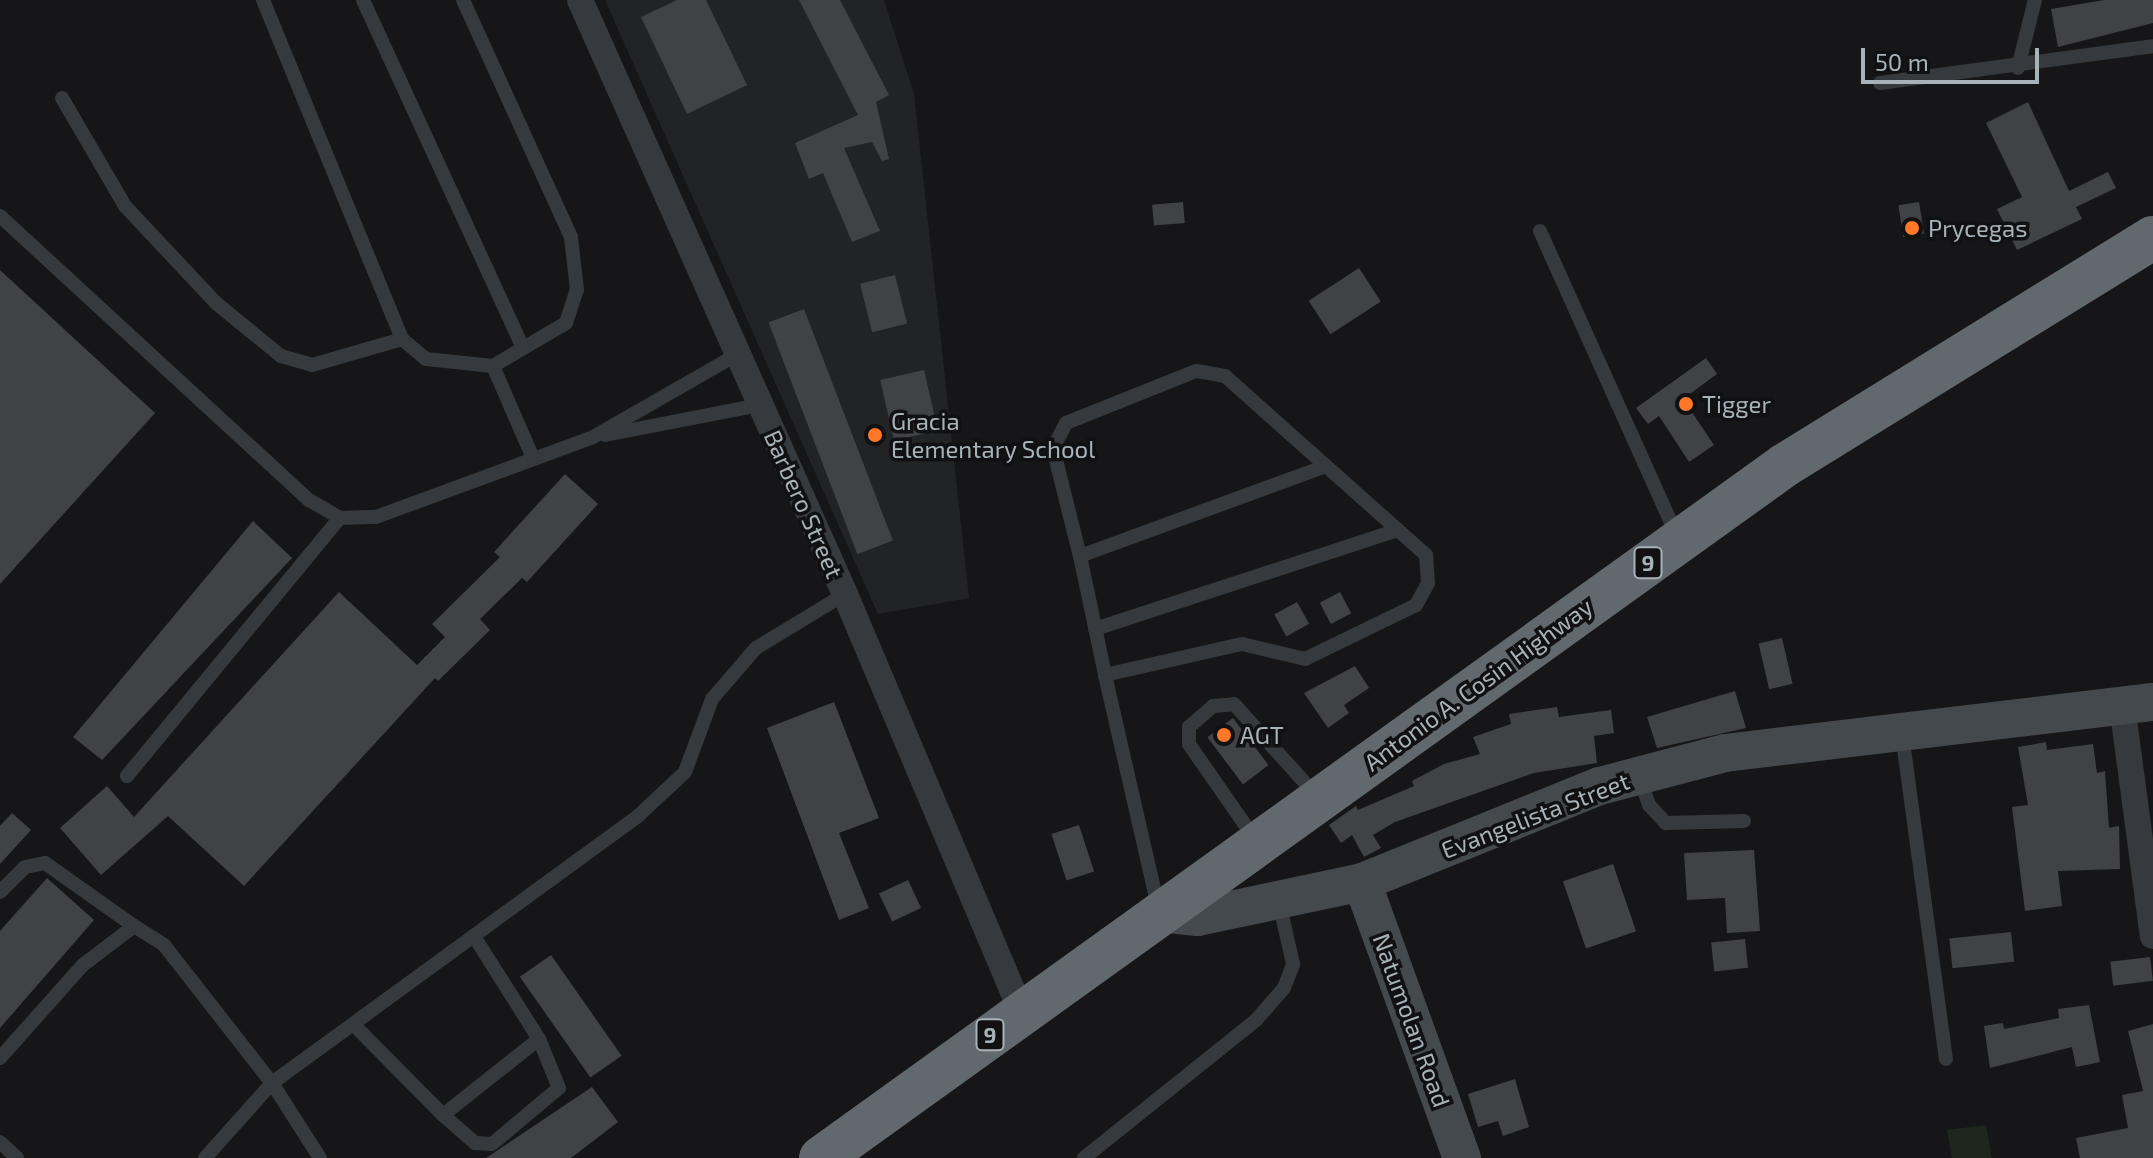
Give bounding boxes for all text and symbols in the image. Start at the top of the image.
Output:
scale bar [1865,32,2043,82]
text: 50 m [1875,47,1929,76]
place label: Prycegas [1928,214,2027,242]
marker: Prycegas [1903,219,1921,237]
place label: Tigger [1702,390,1771,418]
marker: Tigger [1677,395,1695,413]
place label: Gracia Elementary School [891,407,1096,463]
street label: Barbero Street [758,425,850,583]
marker: Gracia Elementary School [866,426,884,444]
road number: 9 [1632,545,1664,581]
street label: Antonio A. Cosin Highway [1358,591,1598,777]
place label: AGT [1240,721,1284,749]
marker: AGT [1215,726,1233,744]
street label: Evangelista Street [1437,766,1633,864]
street label: Natumolan Road [1367,929,1457,1111]
road number: 9 [974,1017,1006,1053]

